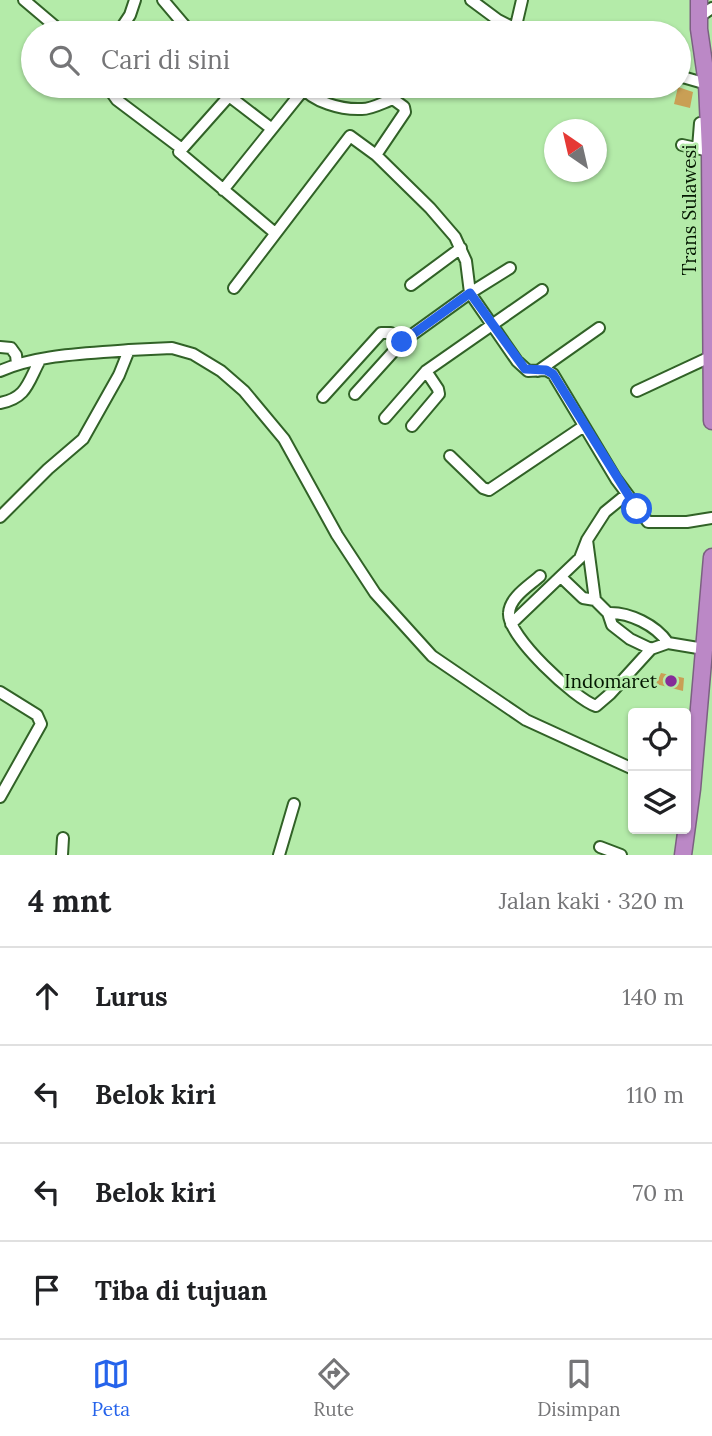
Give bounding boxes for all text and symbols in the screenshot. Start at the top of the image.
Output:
search box [21,21,691,98]
icon: search [45,41,83,79]
text: Cari di sini [101,43,230,76]
north arrow [544,119,607,182]
street label: Trans Sulawesi [677,144,701,276]
route end [386,326,417,357]
route start [621,493,652,524]
place label: Indomaret [564,669,658,693]
marker: Indomaret [663,673,679,689]
map controls [628,708,691,834]
button: locate [628,708,691,771]
button: layers [628,771,691,834]
text: 4 mnt [28,882,111,920]
text: Jalan kaki · 320 m [499,886,684,915]
icon: ahead [28,977,66,1015]
text: Lurus [95,980,168,1013]
text: 140 m [622,982,684,1011]
icon: left [28,1075,66,1113]
text: Belok kiri [95,1078,216,1111]
text: 110 m [626,1080,684,1109]
icon: left [28,1173,66,1211]
text: Belok kiri [95,1176,216,1209]
text: 70 m [633,1178,684,1207]
icon: arrive [28,1271,66,1309]
text: Tiba di tujuan [95,1274,267,1307]
tab: Peta [92,1355,130,1421]
tab: Rute [313,1355,354,1421]
tab: Disimpan [537,1355,620,1421]

